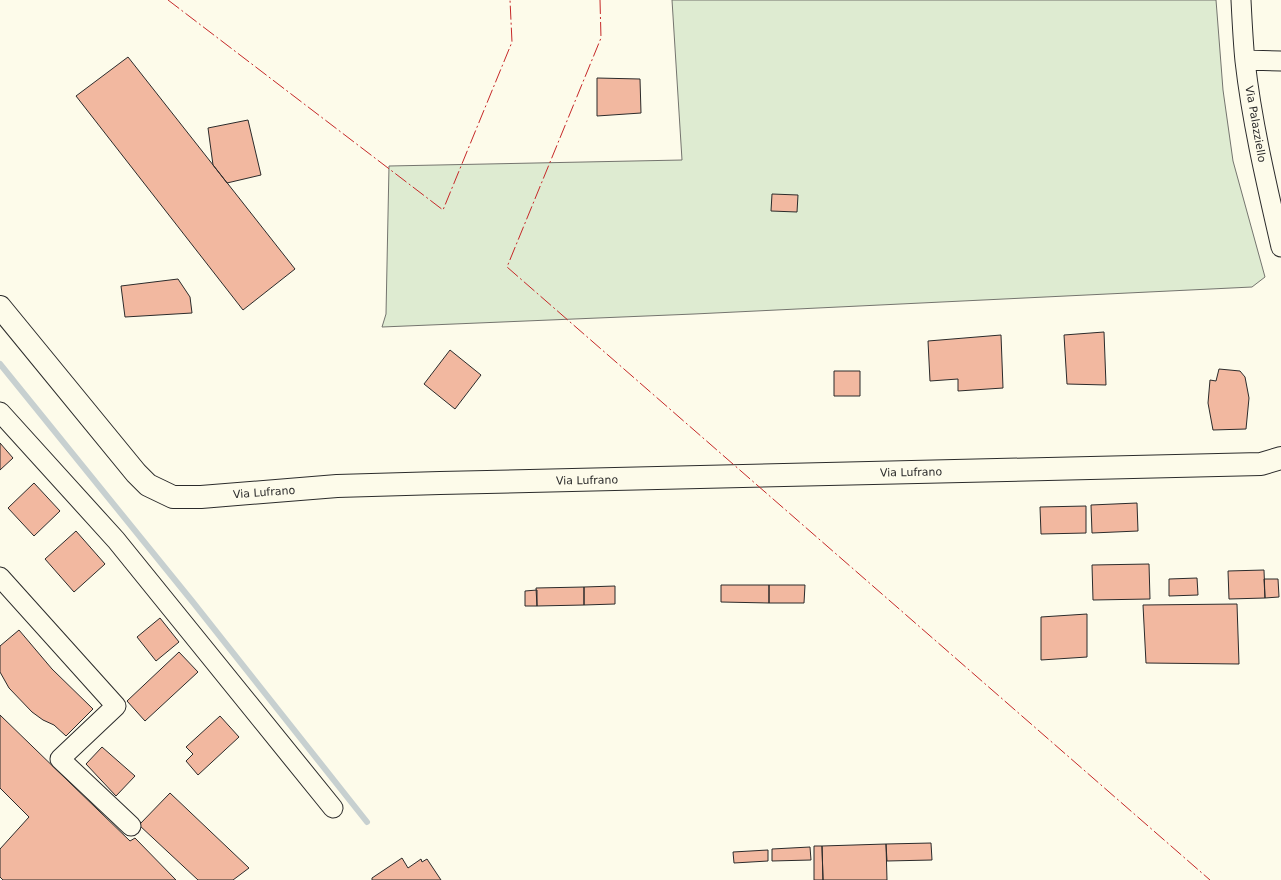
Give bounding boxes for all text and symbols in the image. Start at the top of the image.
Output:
street label: Via Palazziello [1242,85,1269,164]
street label: Via Lufrano [880,465,943,480]
street label: Via Lufrano [556,473,619,488]
street label: Via Lufrano [232,484,296,501]

